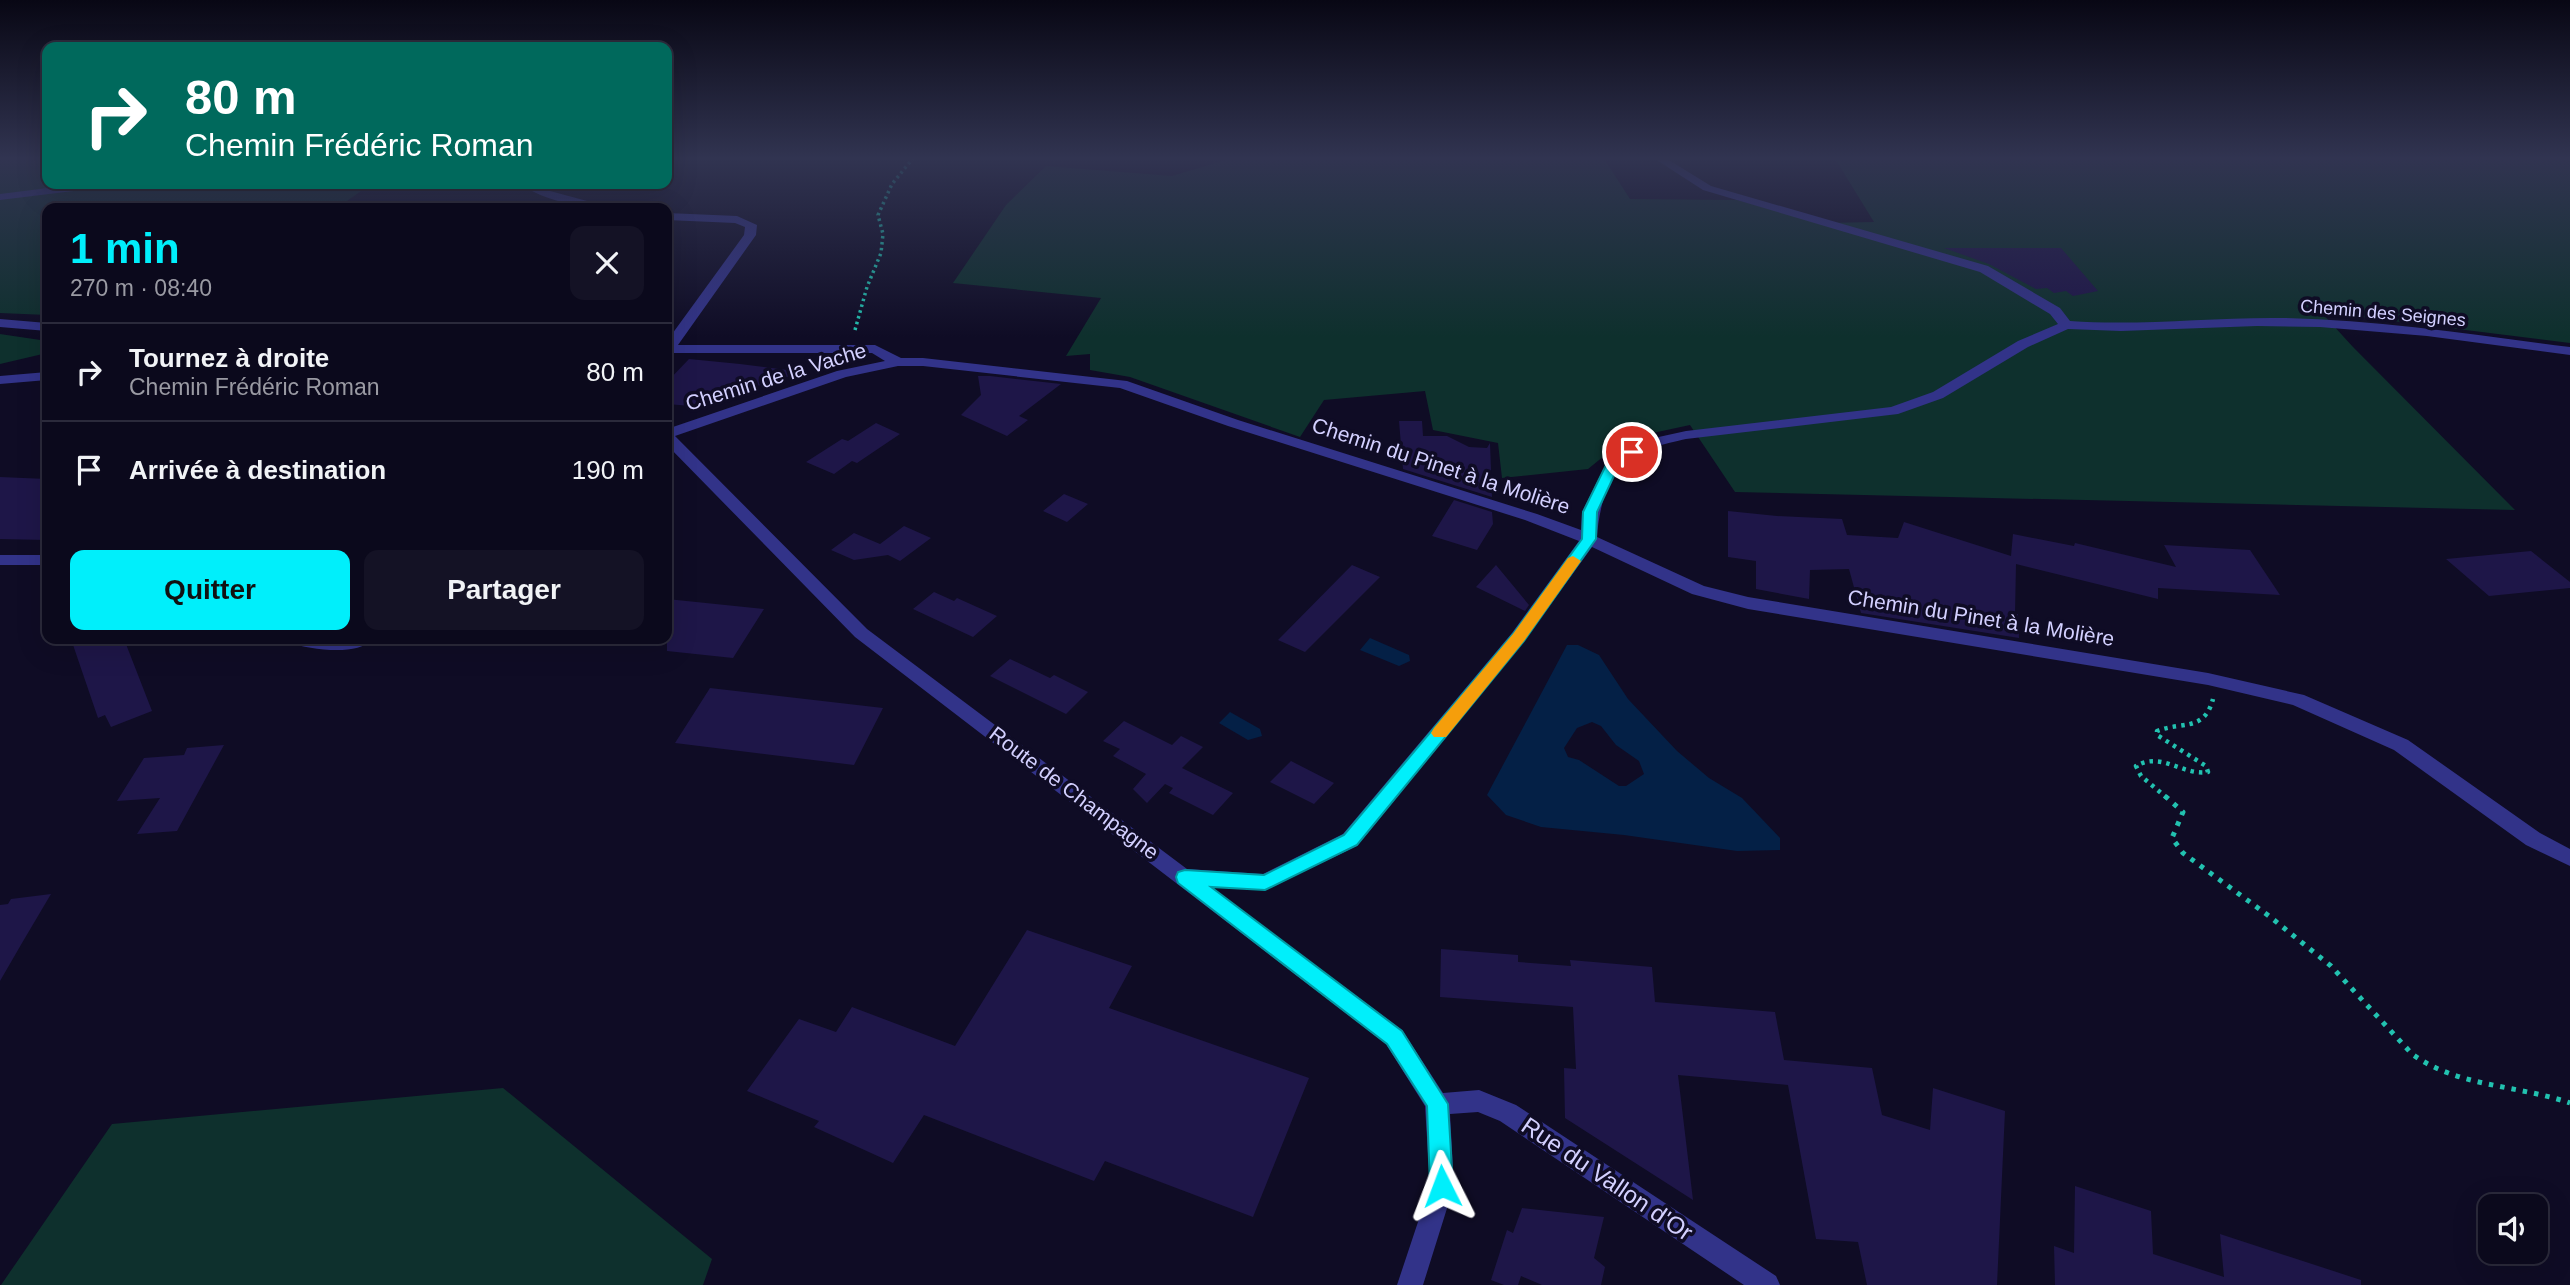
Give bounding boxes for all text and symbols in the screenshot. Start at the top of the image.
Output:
icon: right [70,70,161,161]
text: 80 m [185,70,297,124]
text: Chemin Frédéric Roman [185,127,534,163]
text: 1 min [70,225,180,272]
button: close [570,226,644,300]
text: 270 m · 08:40 [70,275,212,301]
street label: Chemin des Seignes [2299,296,2467,330]
street label: Chemin de la Vache [683,338,869,415]
text: Tournez à droite [129,343,329,373]
icon: right [70,353,108,391]
text: 80 m [586,357,644,387]
text: Chemin Frédéric Roman [129,374,380,400]
street label: Chemin du Pinet à la Molière [1309,413,1573,518]
pin [1602,422,1662,482]
icon: arrive [1613,433,1651,471]
icon: arrive [70,451,108,489]
text: Arrivée à destination [129,455,386,485]
text: 190 m [572,455,644,485]
button: Quitter [70,550,350,630]
button: Partager [364,550,644,630]
street label: Chemin du Pinet à la Molière [1846,585,2116,650]
street label: Route de Champagne [985,722,1163,864]
street label: Rue du Vallon d'Or [1517,1111,1698,1246]
position arrow [1405,1149,1479,1223]
map controls [2478,1194,2548,1264]
button: sound [2478,1194,2548,1264]

